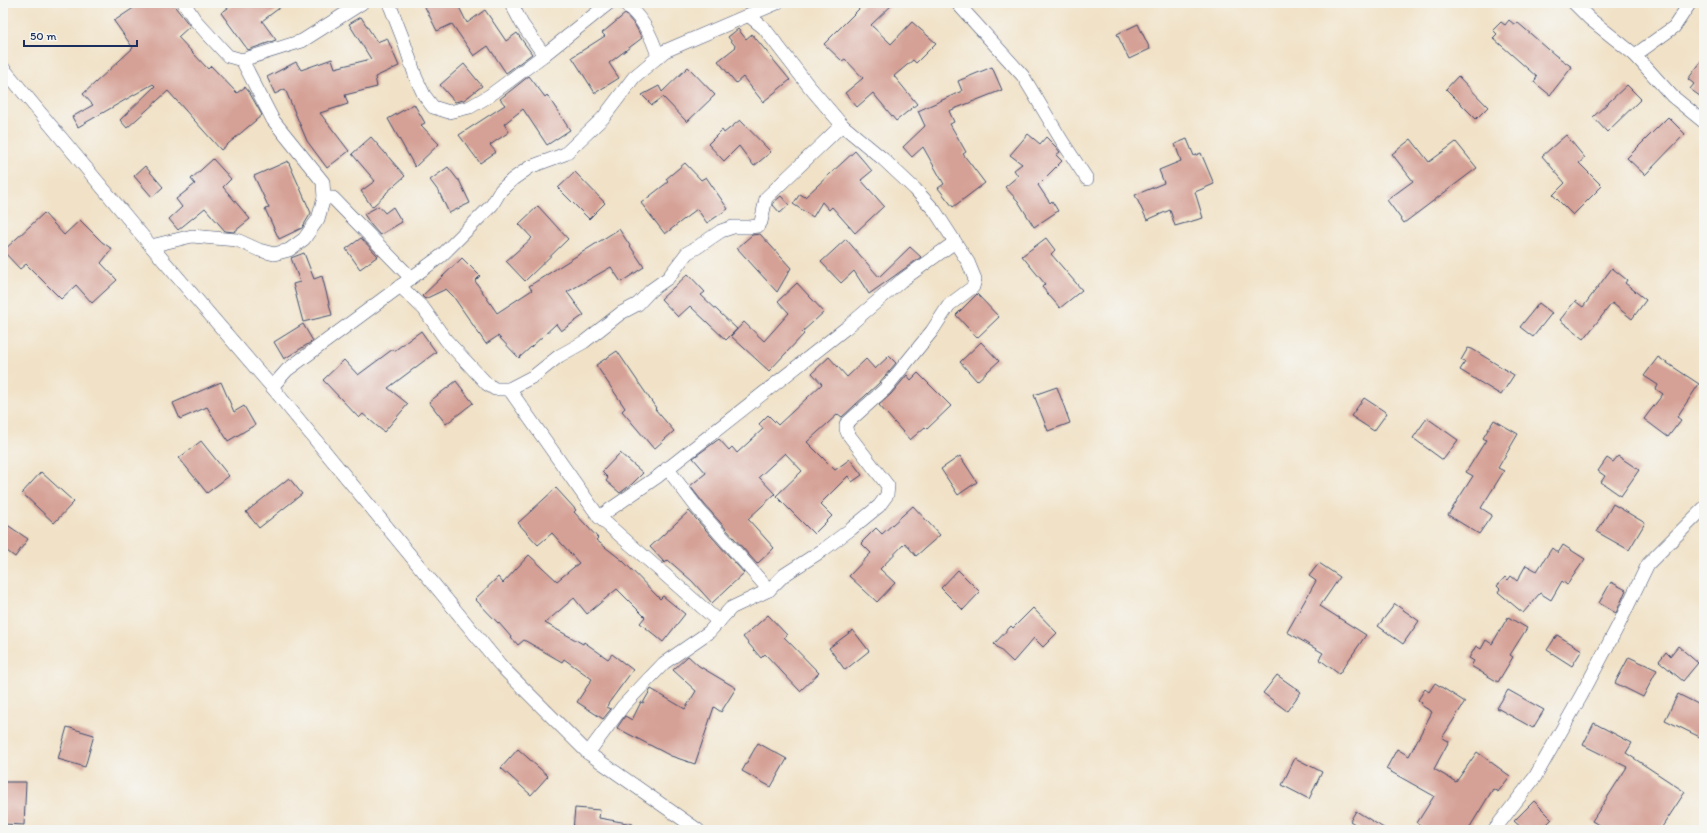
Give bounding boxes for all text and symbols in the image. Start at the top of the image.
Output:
scale bar [24,22,137,48]
text: 50 m [30,29,56,43]

